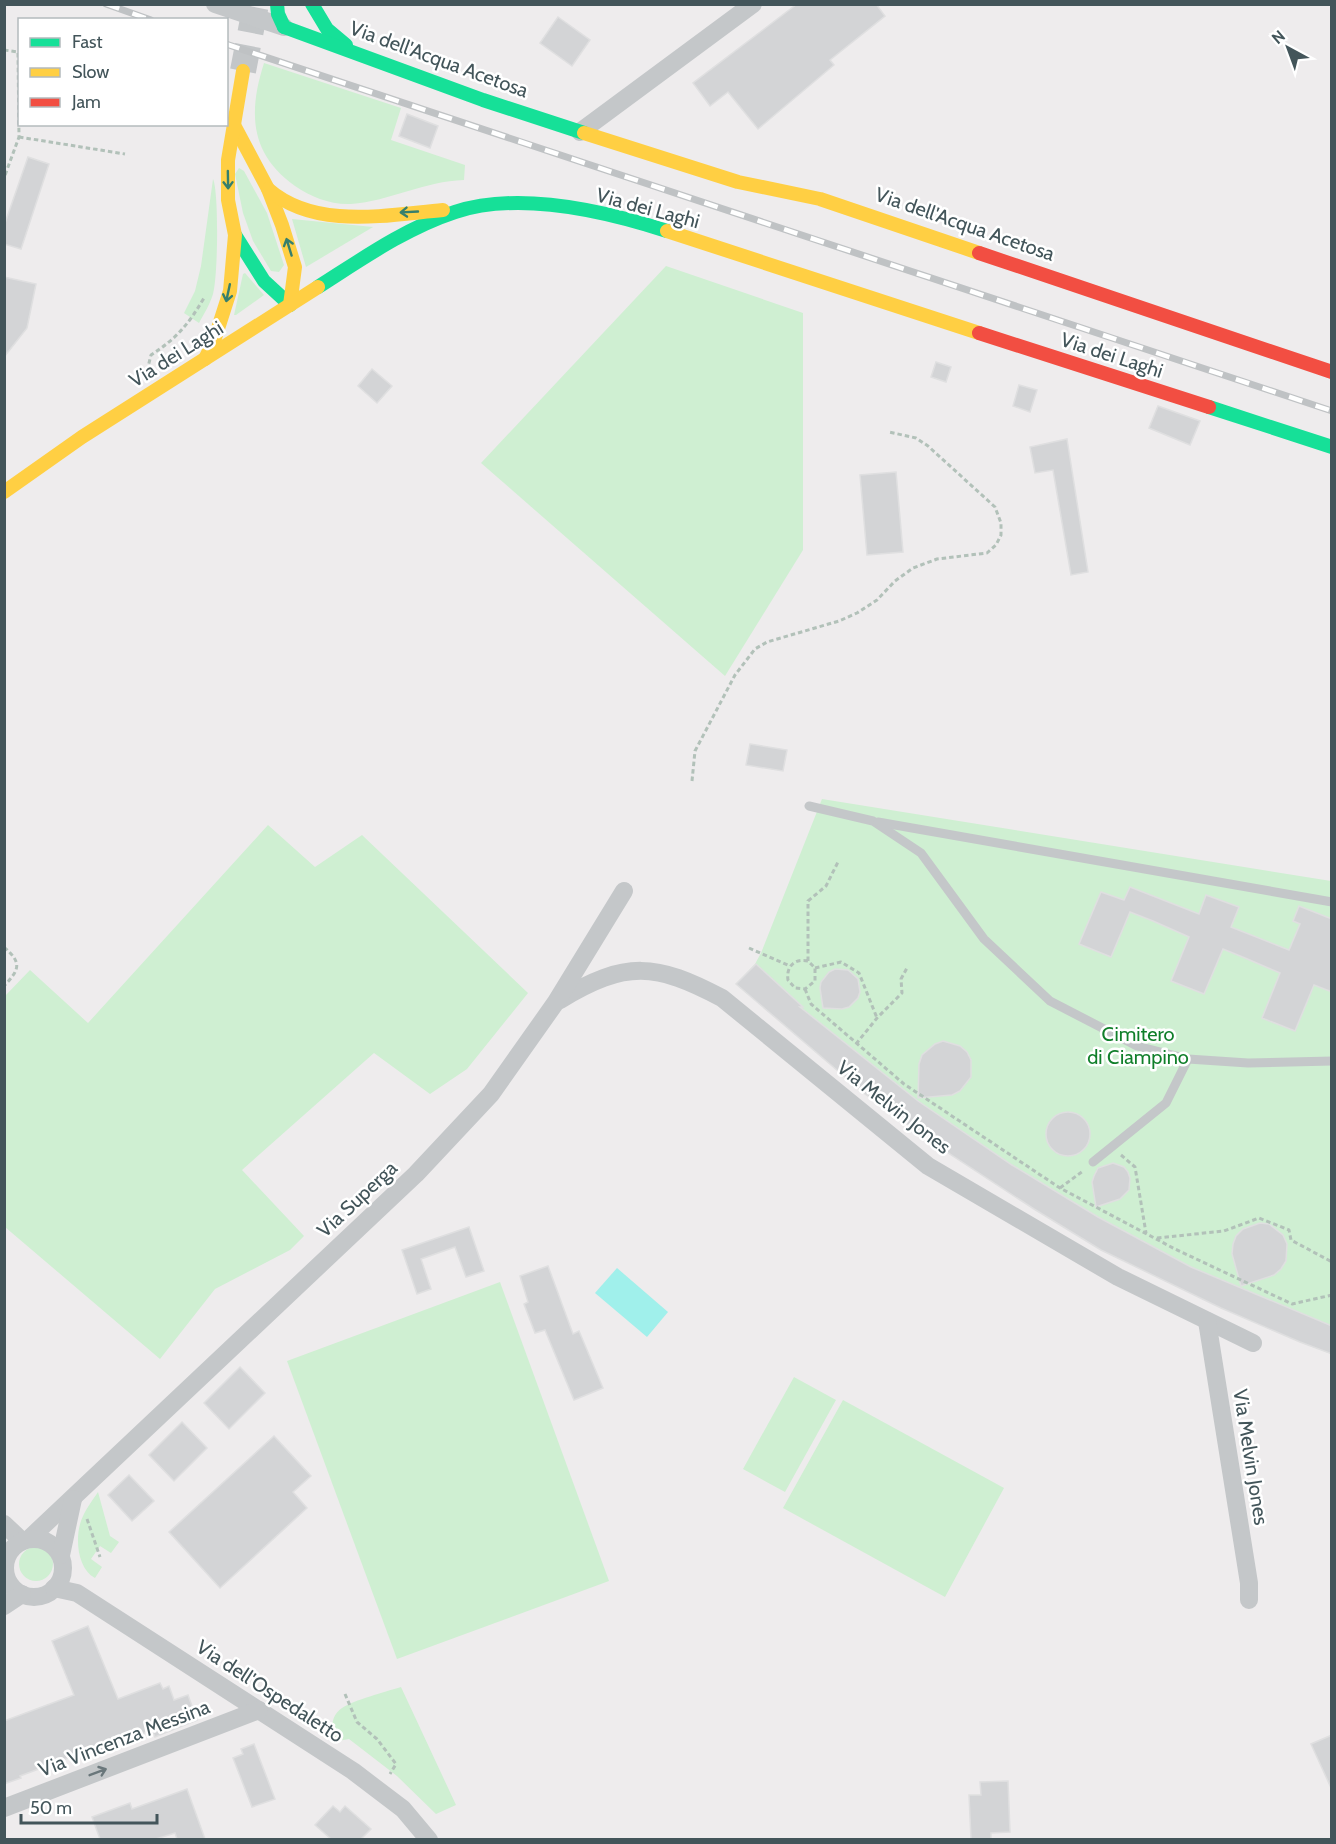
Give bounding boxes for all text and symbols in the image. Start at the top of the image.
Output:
street label: Via dell'Acqua Acetosa [346,16,532,103]
legend [18,18,228,126]
north arrow [1258,18,1318,78]
text: N [1268,26,1289,48]
text: Fast [72,31,103,53]
text: Slow [72,61,109,83]
text: Jam [71,91,101,113]
one-way arrow [222,169,234,189]
street label: Via dell'Acqua Acetosa [872,182,1058,266]
street label: Via dei Laghi [594,183,702,233]
one-way arrow [399,207,419,218]
one-way arrow [283,238,294,257]
one-way arrow [222,283,234,302]
street label: Via dei Laghi [125,316,227,392]
street label: Via dei Laghi [1058,327,1166,383]
park label: Cimitero di Ciampino [1087,1022,1189,1069]
street label: Via Melvin Jones [832,1055,956,1159]
street label: Via Superga [312,1156,402,1242]
street label: Via Melvin Jones [1228,1387,1274,1527]
street label: Via dell'Ospedaletto [192,1635,348,1747]
street label: Via Vincenza Messina [35,1694,213,1782]
one-way arrow [89,1765,107,1776]
scale bar [21,1787,158,1825]
text: 50 m [30,1797,72,1819]

